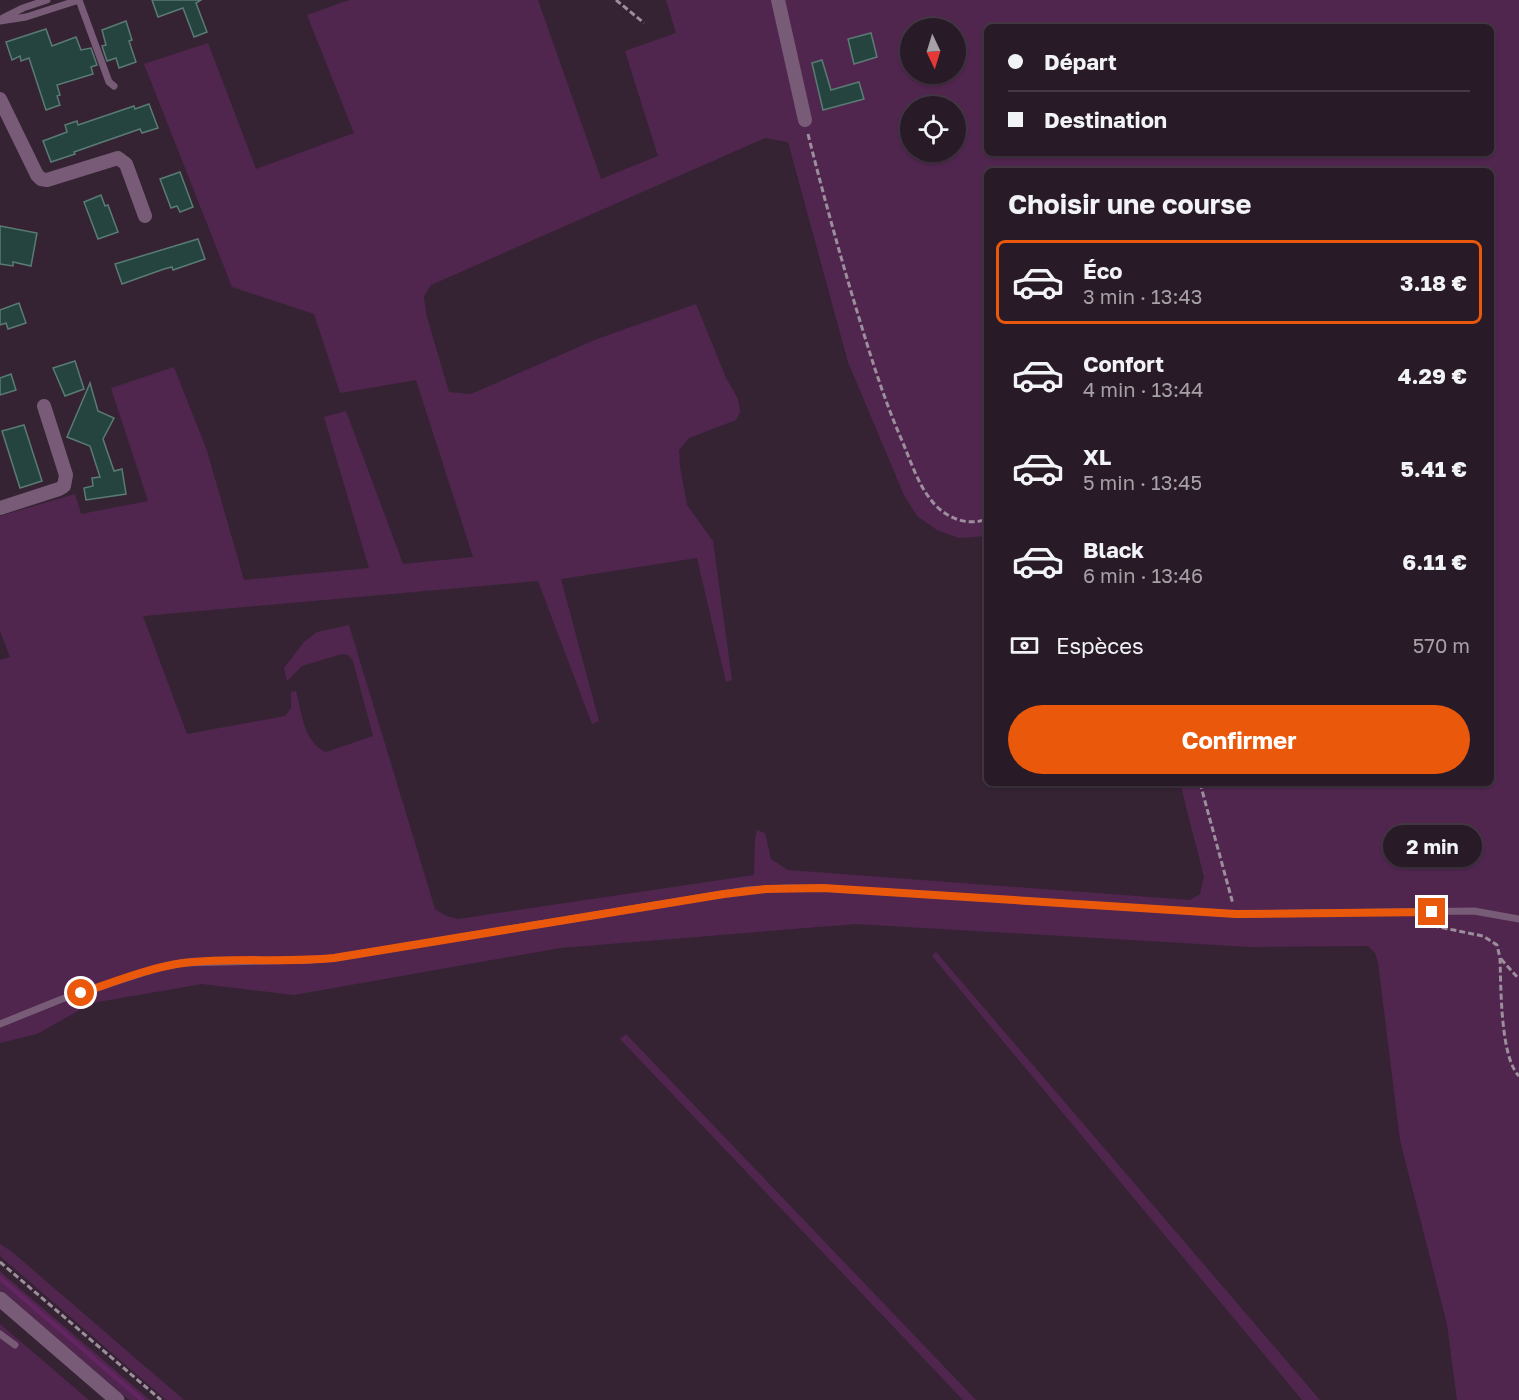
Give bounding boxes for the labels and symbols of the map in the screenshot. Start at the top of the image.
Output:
north arrow [900,18,966,84]
callout: 2 min [1382,825,1482,867]
route end [1418,898,1445,925]
route start [67,979,94,1006]

